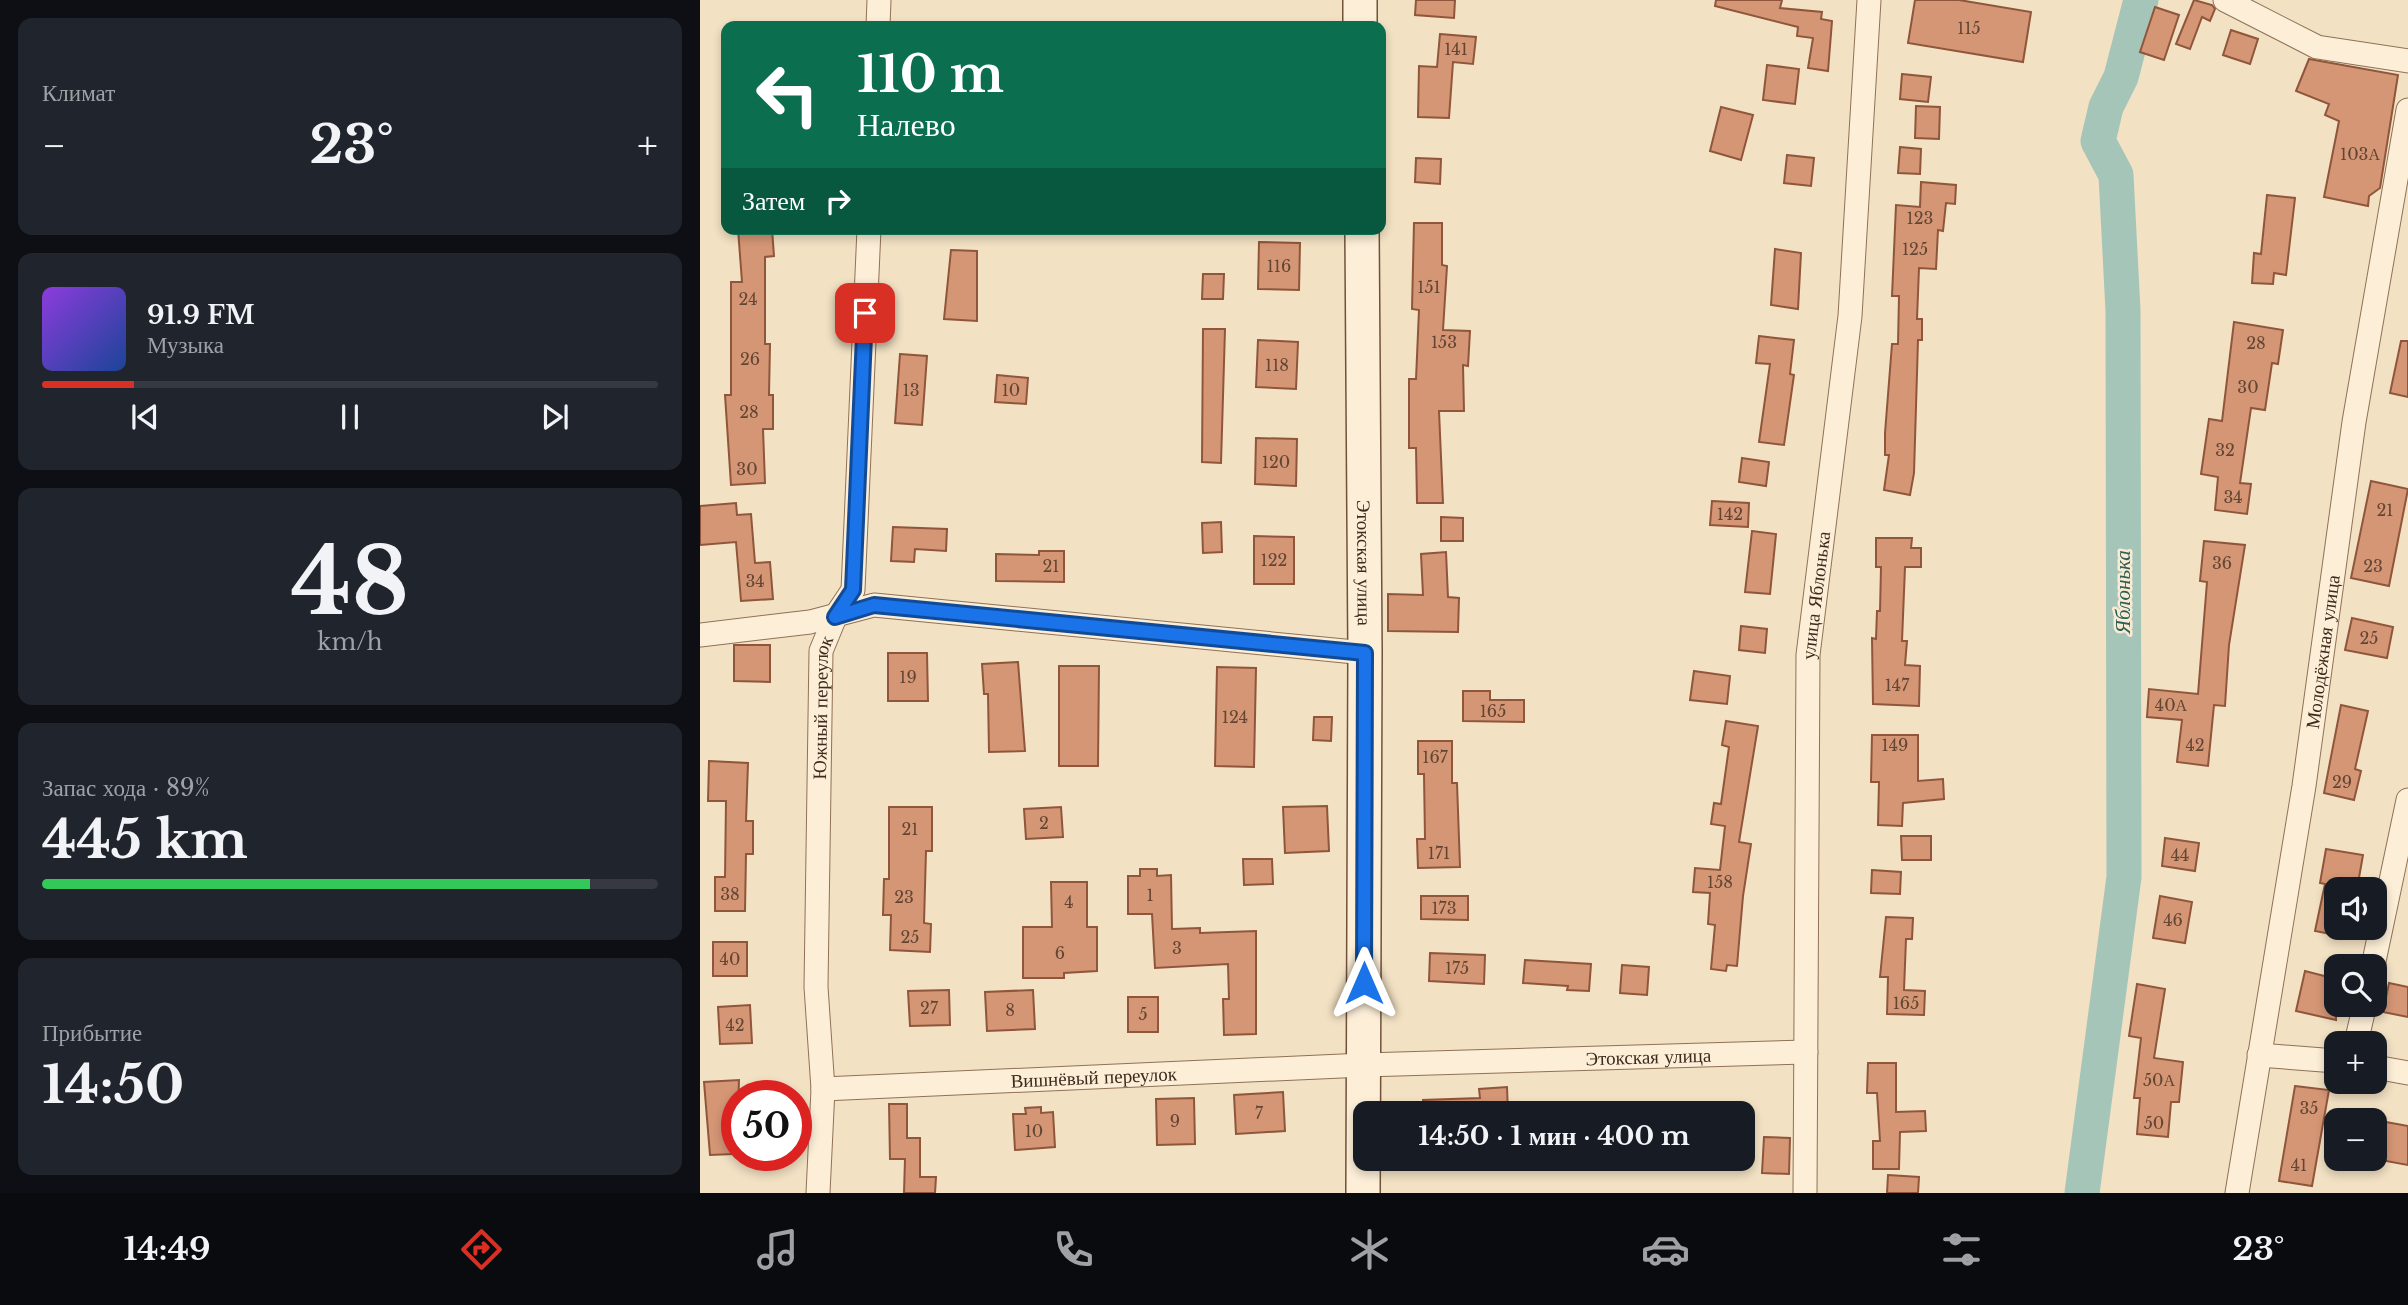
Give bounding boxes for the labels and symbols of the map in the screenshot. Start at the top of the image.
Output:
house number: 115 [1957,18,1981,38]
house number: 141 [1444,39,1468,59]
house number: 103А [2340,144,2380,164]
house number: 123 [1907,208,1933,228]
house number: 125 [1902,239,1928,259]
house number: 116 [1267,256,1291,276]
house number: 151 [1417,277,1441,297]
pin [835,283,895,343]
house number: 24 [738,289,758,309]
house number: 153 [1431,332,1457,352]
house number: 28 [2246,333,2266,353]
house number: 26 [740,349,760,369]
house number: 118 [1265,355,1289,375]
house number: 30 [2237,377,2259,397]
house number: 13 [903,380,920,400]
house number: 10 [1002,380,1020,400]
house number: 28 [739,402,759,422]
house number: 32 [2215,440,2235,460]
house number: 120 [1262,452,1290,472]
house number: 30 [736,459,758,479]
house number: 34 [2223,487,2243,507]
street label: Этокская улица [1352,500,1376,627]
house number: 21 [2377,500,2394,520]
house number: 142 [1717,504,1743,524]
street label: улица Яблонька [1796,529,1835,660]
house number: 122 [1261,550,1287,570]
water label: Яблонька [2110,550,2136,635]
house number: 36 [2212,553,2232,573]
house number: 21 [1043,556,1060,576]
house number: 23 [2363,556,2383,576]
house number: 34 [745,571,765,591]
street label: Молодёжная улица [2300,573,2344,730]
house number: 25 [2360,628,2378,648]
street label: Южный переулок [808,631,838,780]
house number: 19 [899,667,917,687]
house number: 147 [1885,675,1910,695]
house number: 40А [2155,695,2188,715]
house number: 165 [1480,701,1506,721]
house number: 124 [1222,707,1248,727]
house number: 149 [1882,735,1908,755]
house number: 42 [2185,735,2205,755]
house number: 167 [1422,747,1449,767]
house number: 29 [2332,772,2352,792]
house number: 2 [1039,813,1049,833]
house number: 21 [902,819,919,839]
house number: 171 [1428,843,1450,863]
house number: 44 [2171,845,2189,865]
house number: 158 [1707,872,1733,892]
house number: 38 [720,884,740,904]
house number: 1 [1146,885,1154,905]
house number: 23 [894,887,914,907]
house number: 4 [1064,892,1074,912]
house number: 173 [1431,898,1457,918]
house number: 46 [2163,910,2183,930]
house number: 25 [901,927,919,947]
house number: 3 [1172,938,1182,958]
house number: 6 [1055,943,1065,963]
position arrow [1327,946,1401,1020]
house number: 40 [720,949,740,969]
house number: 175 [1445,958,1469,978]
house number: 165 [1893,993,1919,1013]
house number: 27 [920,998,939,1018]
house number: 8 [1005,1000,1015,1020]
house number: 5 [1138,1004,1148,1024]
house number: 42 [725,1015,745,1035]
street label: Этокская улица [1585,1043,1712,1070]
street label: Вишнёвый переулок [1010,1062,1178,1092]
house number: 50А [2143,1070,2175,1090]
speed limit sign: 50 [721,1080,812,1171]
house number: 35 [2300,1098,2318,1118]
house number: 7 [1255,1103,1264,1123]
house number: 9 [1170,1111,1180,1131]
house number: 50 [2144,1113,2164,1133]
house number: 10 [1025,1121,1043,1141]
house number: 41 [2291,1155,2307,1175]

